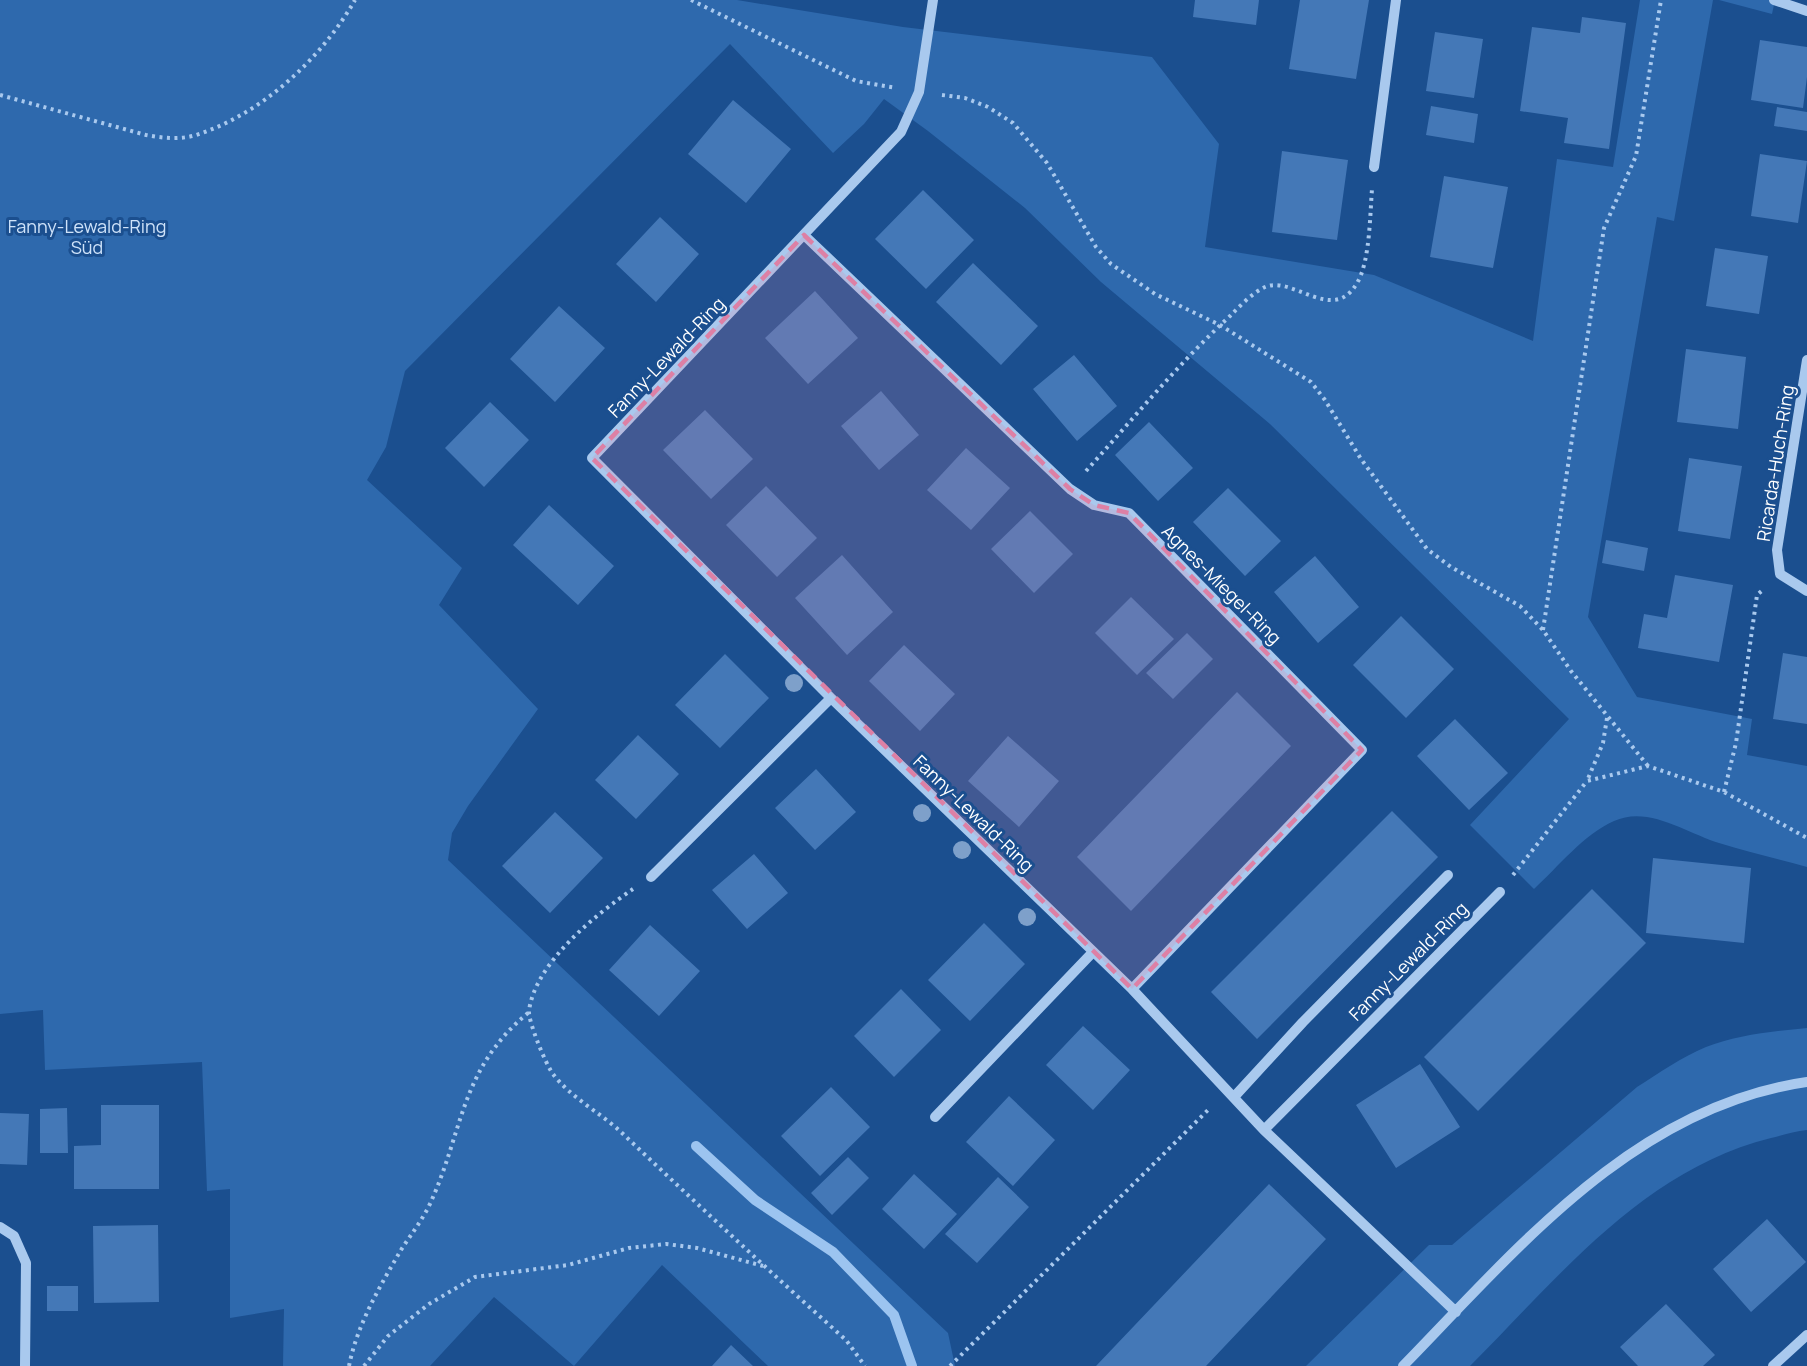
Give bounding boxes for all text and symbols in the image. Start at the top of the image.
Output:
park label: Fanny-Lewald-Ring Süd [8,214,166,259]
street label: Fanny-Lewald-Ring [602,292,730,422]
street label: Ricarda-Huch-Ring [1751,383,1799,543]
street label: Agnes-Miegel-Ring [1157,519,1287,649]
street label: Fanny-Lewald-Ring [909,749,1039,877]
street label: Fanny-Lewald-Ring [1343,896,1473,1026]

